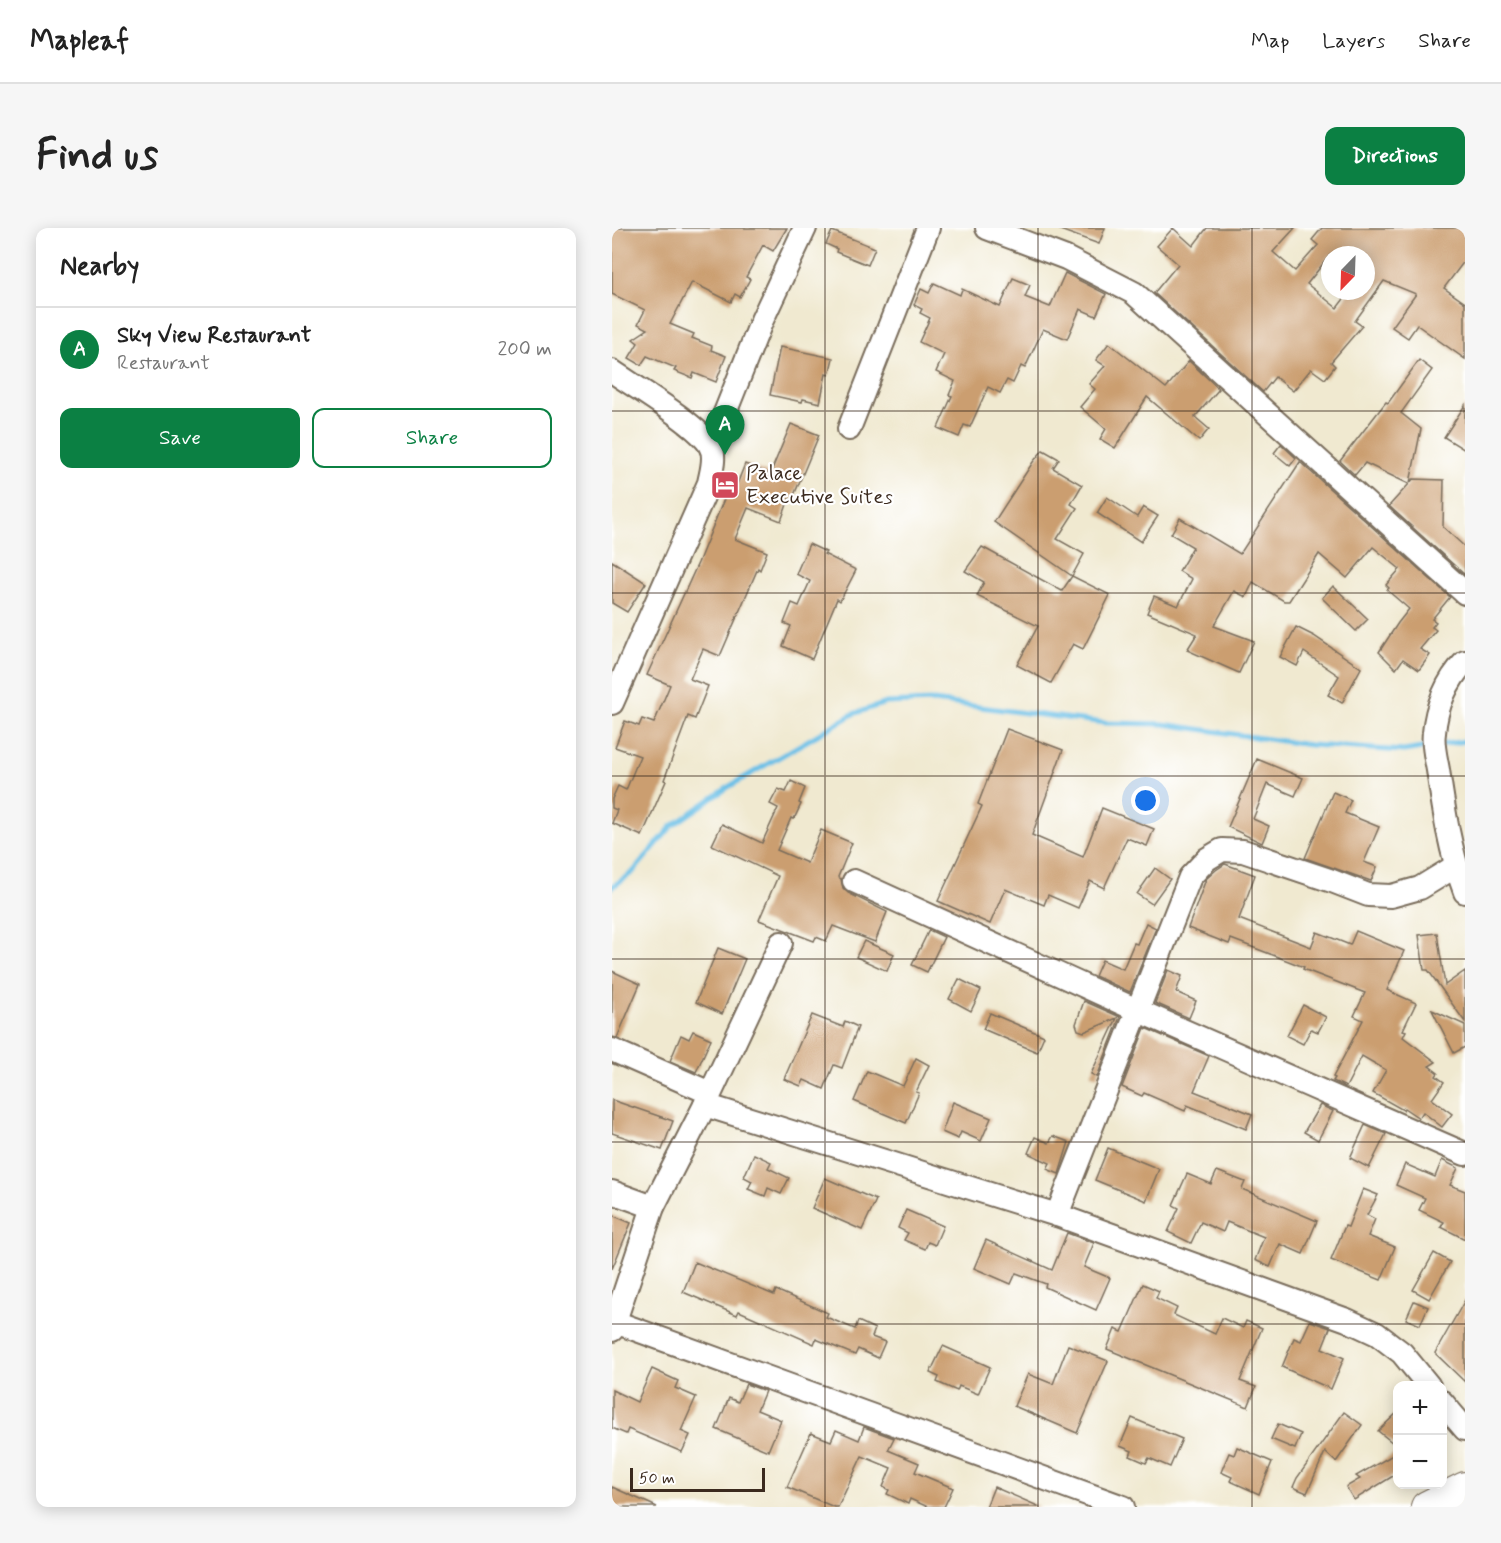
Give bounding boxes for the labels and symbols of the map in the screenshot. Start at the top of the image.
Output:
north arrow [1321,246,1375,300]
pin: A [706,406,744,455]
place label: Palace Executive Suites [746,459,893,511]
hotel icon: Palace Executive Suites [709,469,741,501]
your location [1131,786,1160,815]
scale bar [630,1465,765,1492]

